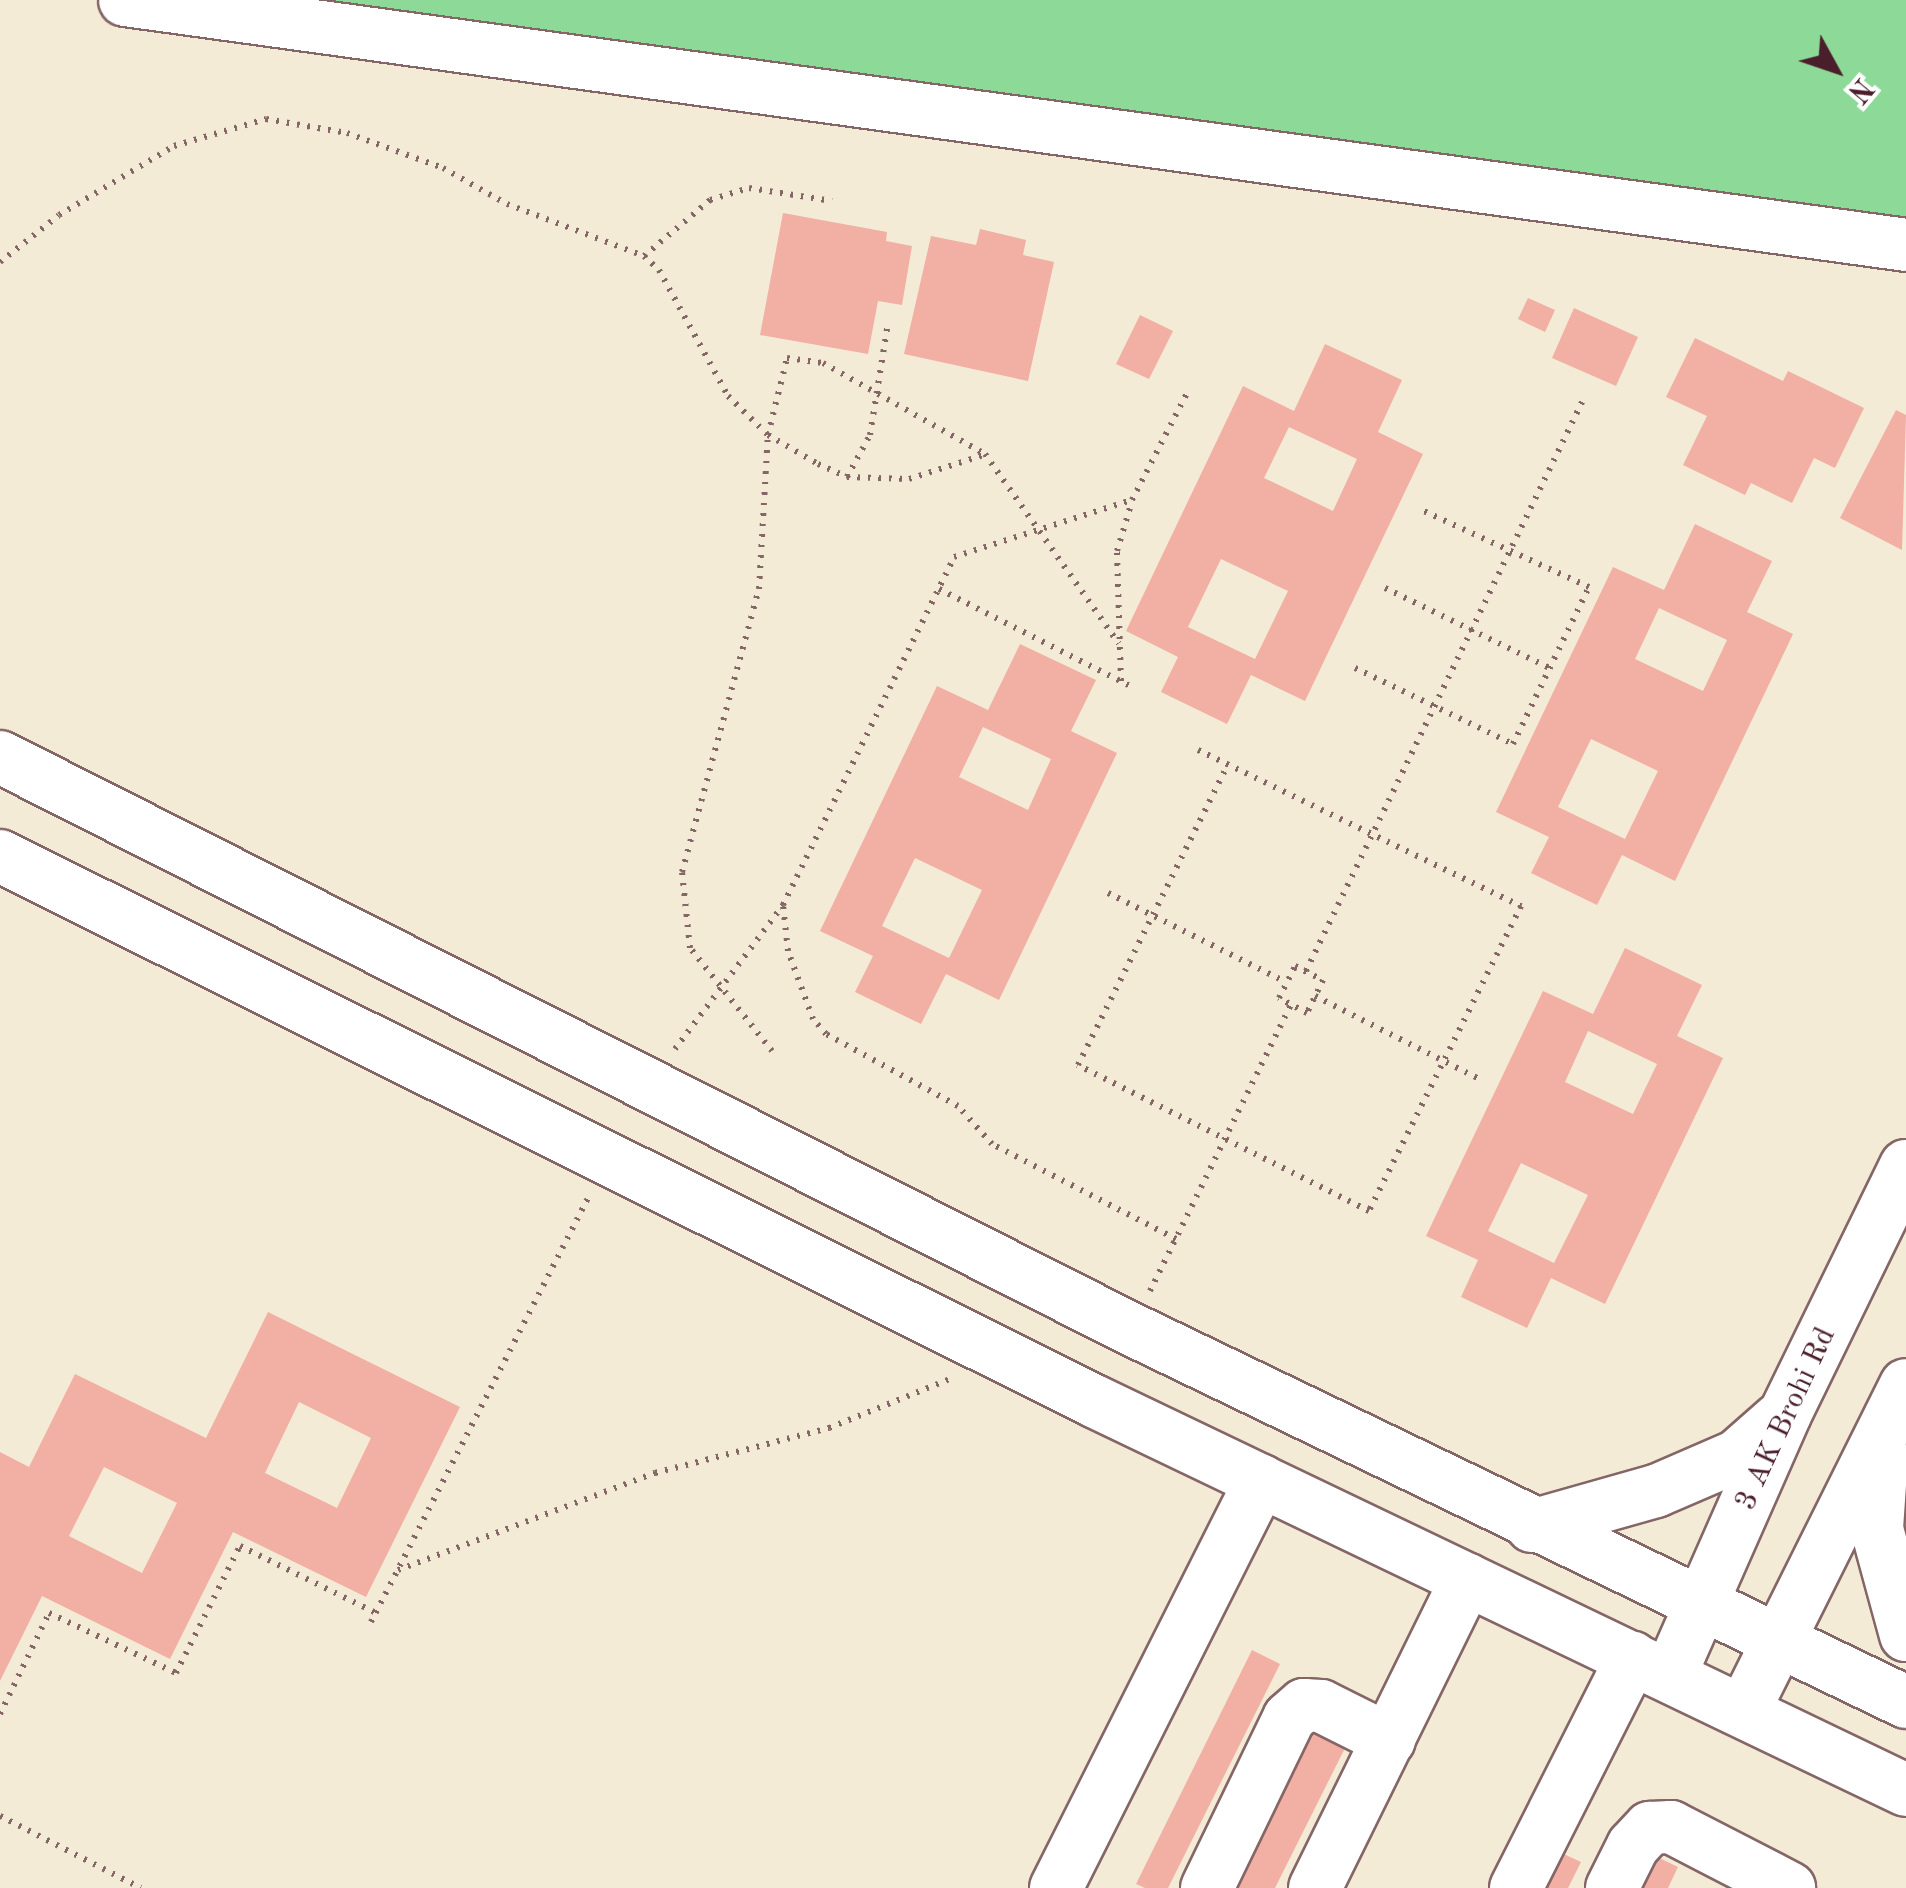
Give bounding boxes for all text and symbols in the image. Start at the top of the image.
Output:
north arrow [1786,20,1886,120]
text: N [1841,72,1877,106]
street label: 3 AK Brohi Rd [1728,1322,1844,1516]

